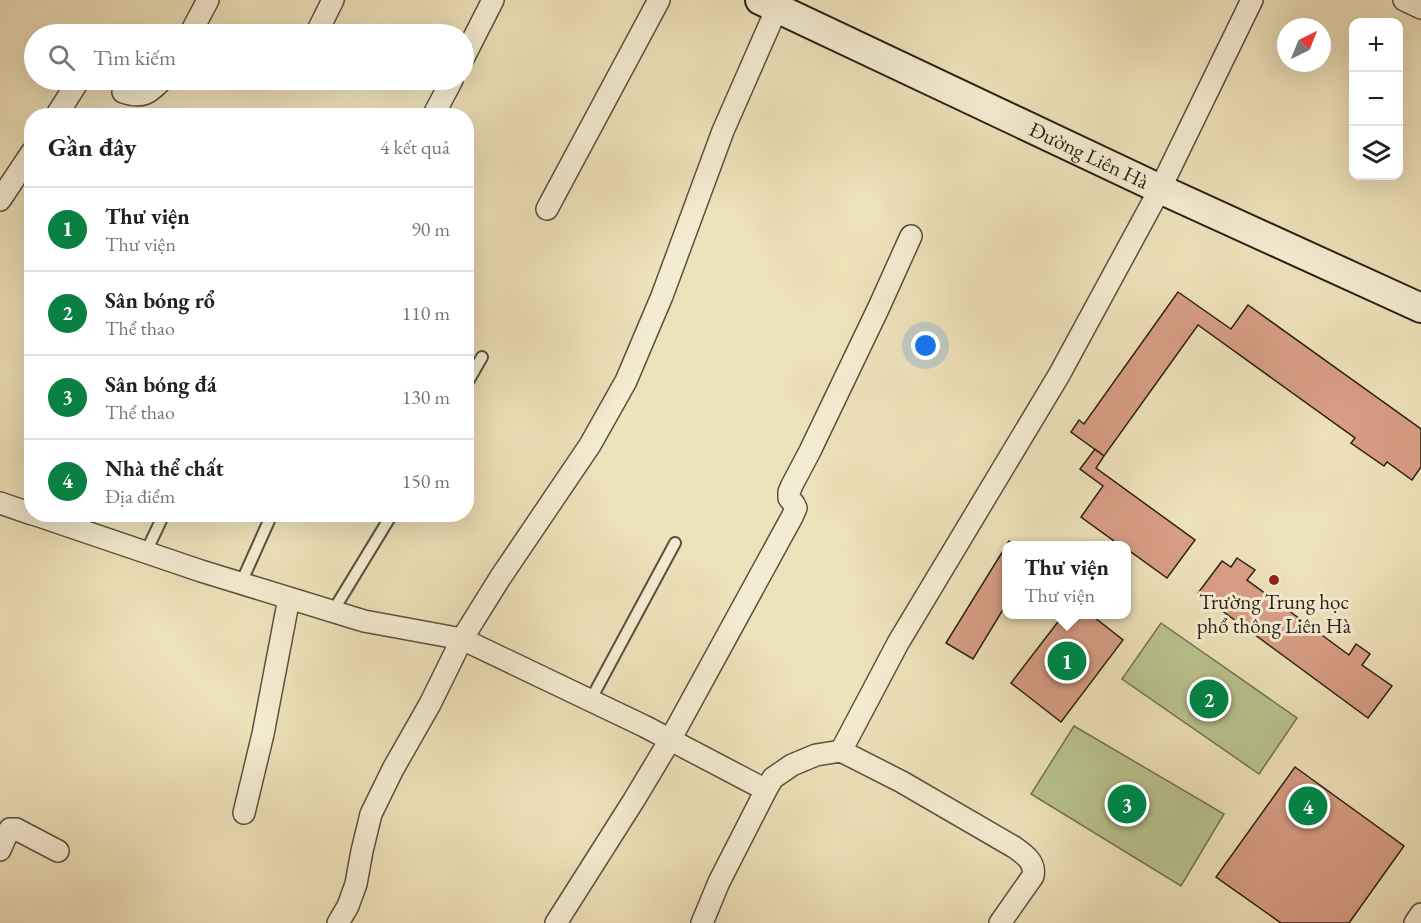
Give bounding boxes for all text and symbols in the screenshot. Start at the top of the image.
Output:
north arrow [1277,18,1331,72]
map controls [1349,18,1403,180]
button: + [1349,18,1403,72]
search box [24,24,474,90]
icon: search [45,41,78,74]
text: Tìm kiếm [93,43,176,72]
button: − [1349,72,1403,126]
street label: Đường Liên Hà [1025,115,1154,195]
button: layers [1349,126,1403,180]
text: Gần đây [48,130,137,164]
text: 4 kết quả [380,134,450,160]
text: Thư viện [105,202,190,231]
text: 1 [62,216,73,242]
text: 90 m [411,216,450,242]
text: Thư viện [105,231,176,257]
text: Sân bóng rổ [105,286,215,315]
text: 2 [62,300,73,326]
text: 110 m [402,300,450,326]
text: Thể thao [105,315,175,341]
your location [911,331,940,360]
text: Sân bóng đá [105,370,217,399]
text: 3 [62,384,73,410]
text: 130 m [402,384,450,410]
text: Thể thao [105,399,175,425]
text: Nhà thể chất [105,454,224,483]
text: 4 [62,468,73,494]
text: 150 m [402,468,450,494]
text: Địa điểm [105,483,175,509]
popup [1002,541,1131,619]
text: Thư viện [1024,553,1109,582]
marker: Trường Trung học phổ thông Liên Hà [1267,573,1281,587]
text: Thư viện [1024,582,1095,608]
place label: Trường Trung học phổ thông Liên Hà [1197,588,1352,639]
pin: 1 [1048,638,1086,684]
pin: 2 [1190,676,1228,722]
pin: 3 [1108,782,1146,826]
pin: 4 [1288,784,1328,828]

